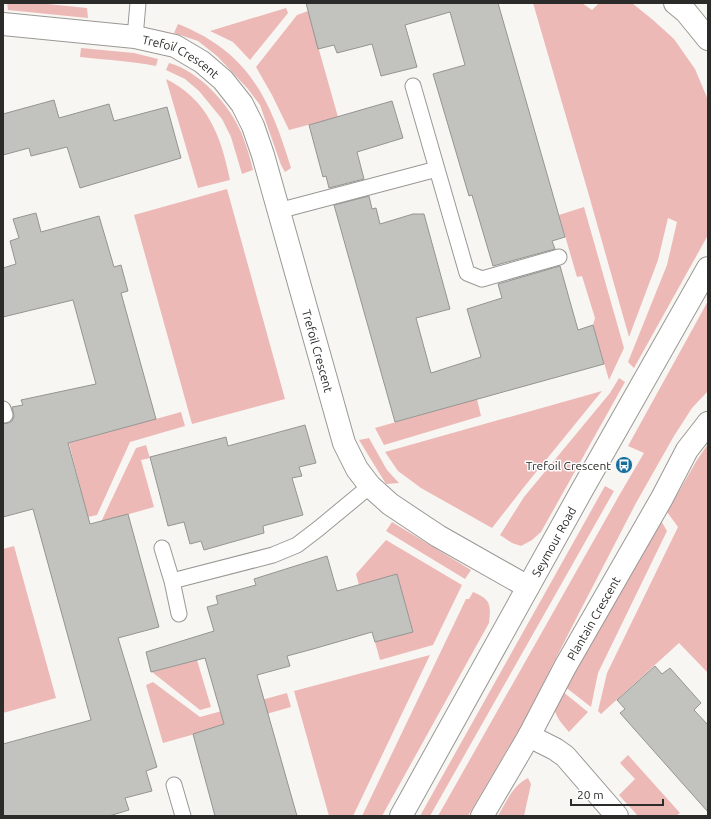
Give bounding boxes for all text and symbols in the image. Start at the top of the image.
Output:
street label: Trefoil Crescent [141,32,222,81]
street label: Trefoil Crescent [300,308,336,394]
bus stop icon: Trefoil Crescent [614,455,634,475]
place label: Trefoil Crescent [526,459,611,472]
street label: Seymour Road [529,504,578,579]
street label: Plantain Crescent [564,574,622,662]
scale bar [571,781,663,807]
text: 20 m [577,788,604,801]

